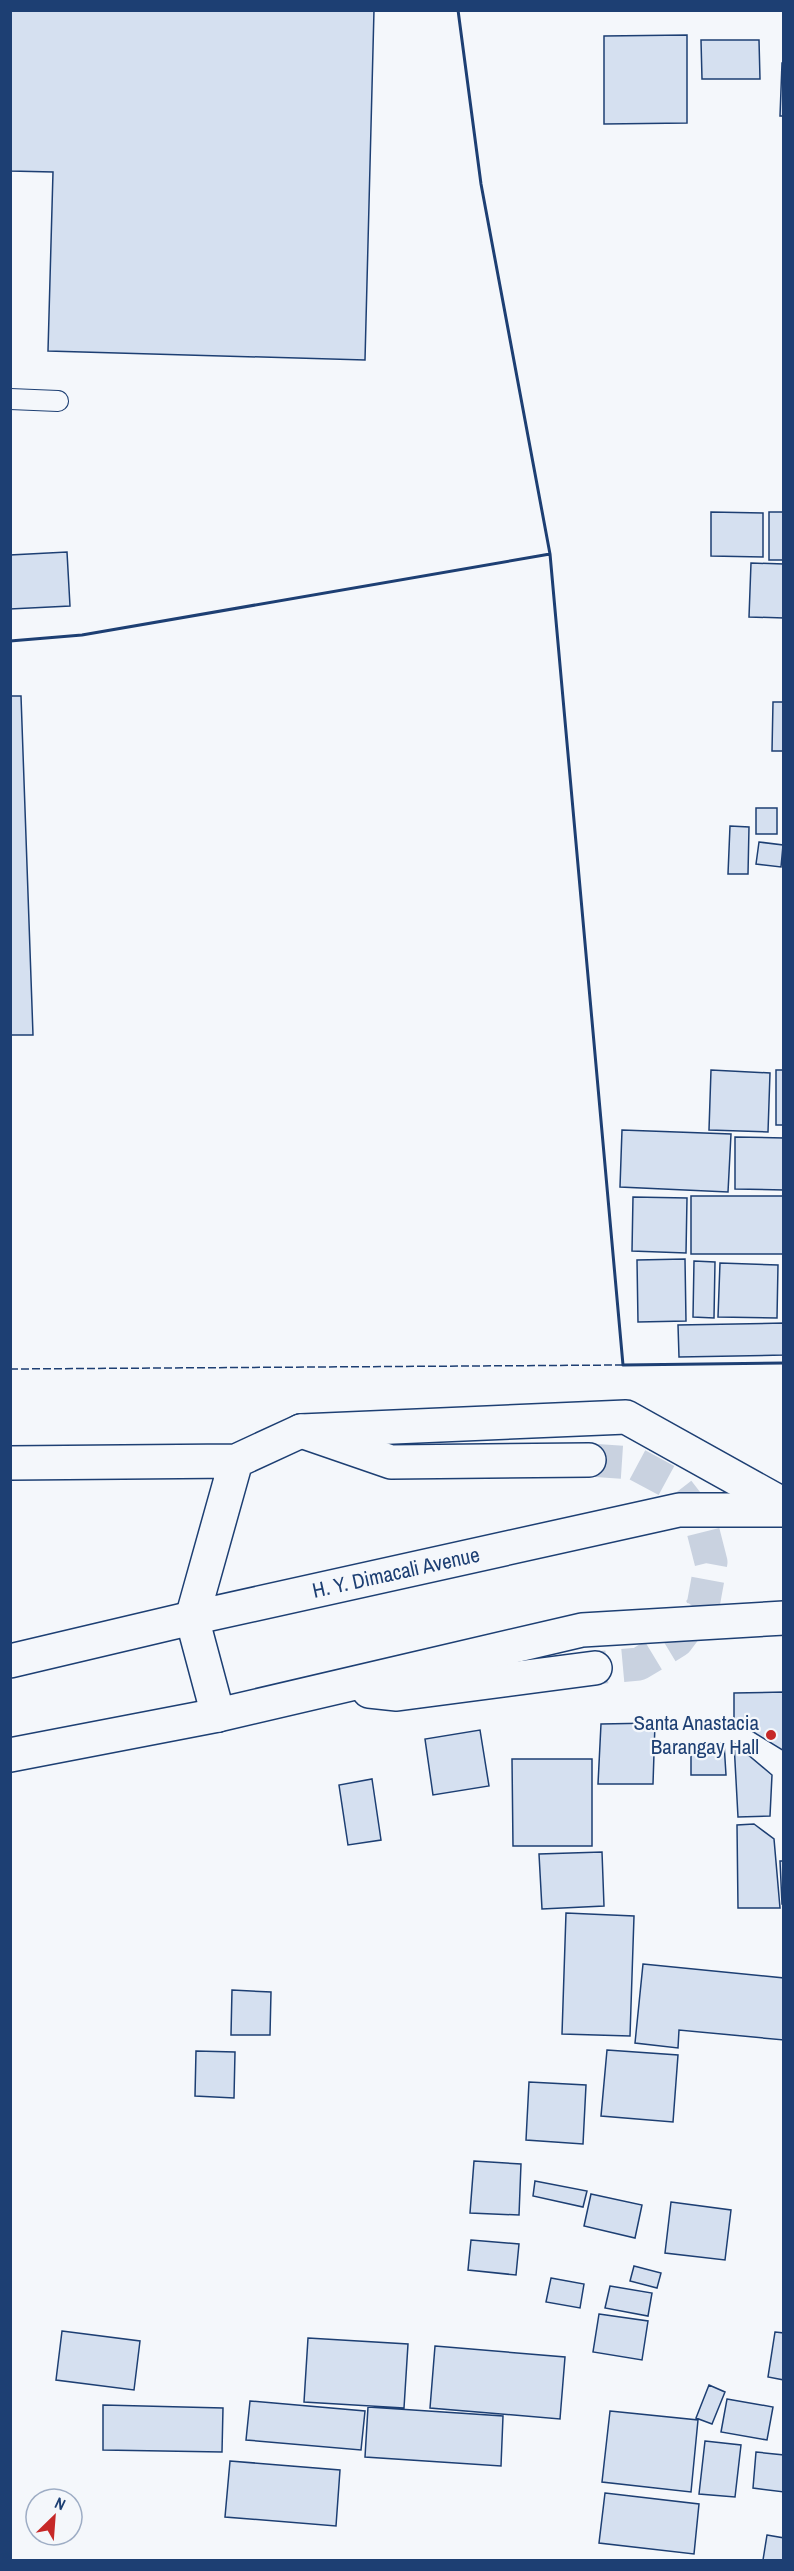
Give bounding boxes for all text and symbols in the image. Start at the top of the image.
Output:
street label: H. Y. Dimacali Avenue [310,1540,482,1605]
place label: Santa Anastacia Barangay Hall [634,1708,759,1761]
marker: Santa Anastacia Barangay Hall [764,1728,778,1742]
north arrow [24,2487,84,2547]
text: N [51,2491,69,2515]

